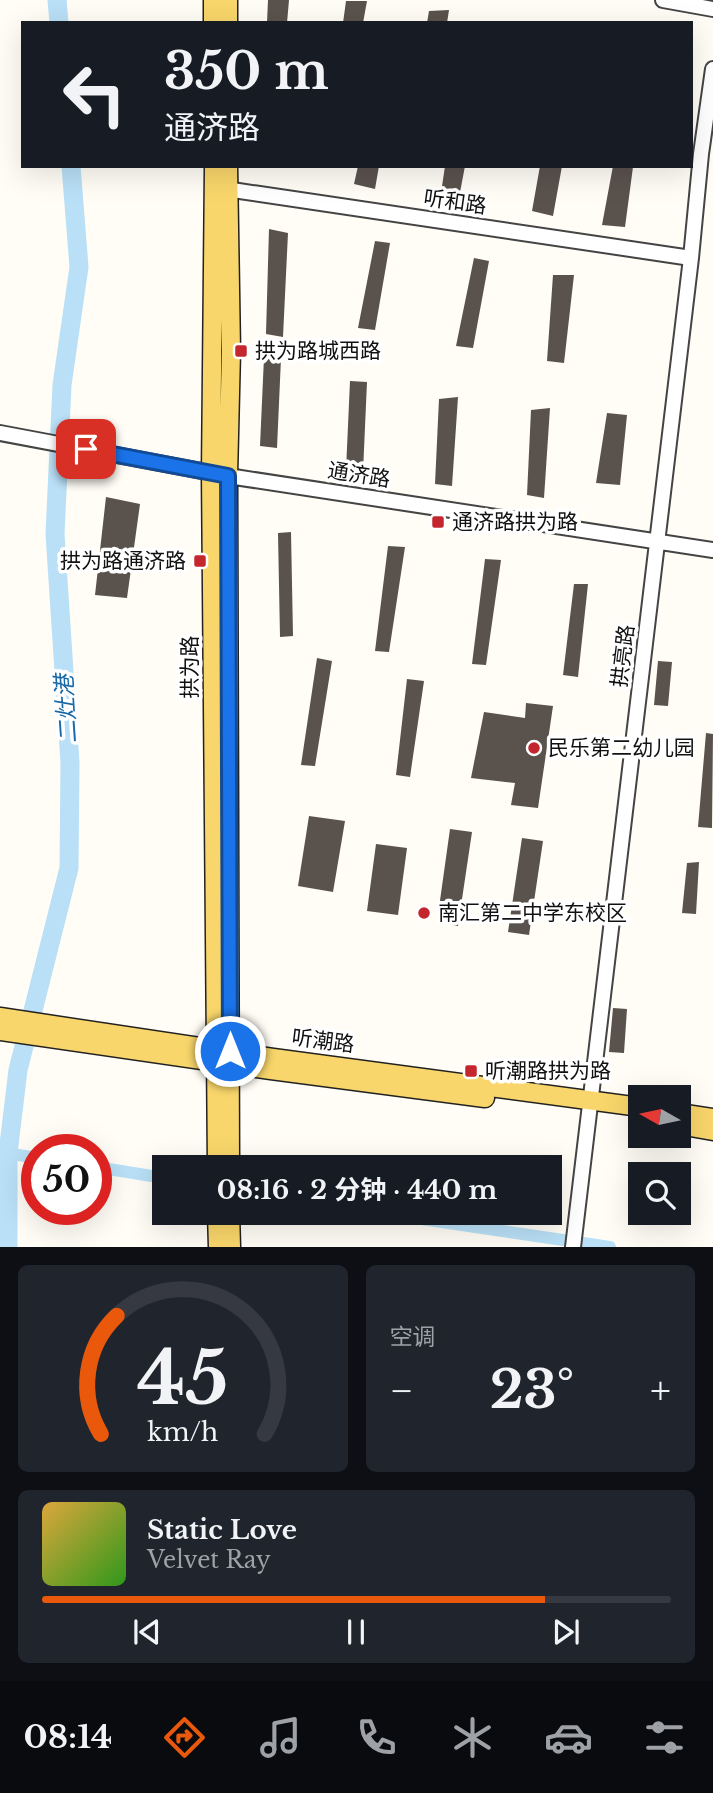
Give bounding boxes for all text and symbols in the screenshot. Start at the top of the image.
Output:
text: 350 m [164,41,329,102]
icon: left [49,49,140,140]
text: 通济路 [164,108,260,148]
street label: 听和路 [422,185,488,219]
place label: 拱为路城西路 [255,338,381,364]
marker: 拱为路城西路 [233,343,249,359]
pin [56,419,116,479]
icon: arrive [67,430,105,468]
street label: 通济路 [326,457,392,493]
place label: 通济路拱为路 [452,509,578,535]
marker: 通济路拱为路 [430,514,446,530]
place label: 拱为路通济路 [60,548,186,574]
marker: 拱为路通济路 [192,553,208,569]
street label: 拱亮路 [606,623,640,689]
street label: 拱为路 [177,636,203,699]
water label: 二灶港 [49,671,82,744]
place label: 民乐第二幼儿园 [548,735,695,761]
marker: 民乐第二幼儿园 [526,740,542,756]
place label: 南汇第二中学东校区 [438,900,627,926]
marker: 南汇第二中学东校区 [416,905,432,921]
position arrow [193,1014,267,1088]
street label: 听潮路 [290,1024,356,1058]
place label: 听潮路拱为路 [485,1058,611,1084]
marker: 听潮路拱为路 [463,1063,479,1079]
north arrow [628,1085,691,1148]
map controls [628,1085,691,1225]
speed limit sign: 50 [21,1134,112,1225]
button: search [628,1162,691,1225]
text: 08:16 · 2 分钟 · 440 m [217,1174,497,1206]
text: 空调 [390,1323,436,1351]
text: 45 [137,1334,229,1425]
text: 23° [490,1358,574,1422]
text: − [390,1367,414,1414]
text: + [650,1367,671,1414]
text: km/h [147,1417,218,1448]
text: Static Love [147,1514,297,1546]
text: Velvet Ray [147,1546,271,1574]
icon: previous [128,1613,166,1651]
icon: pause [337,1613,375,1651]
icon: next [547,1613,585,1651]
icon: directions [160,1713,209,1762]
icon: music [256,1713,305,1762]
icon: phone [352,1713,401,1762]
icon: climate [448,1713,497,1762]
icon: car [544,1713,593,1762]
icon: filters [640,1713,689,1762]
text: 08:14 [24,1717,112,1757]

